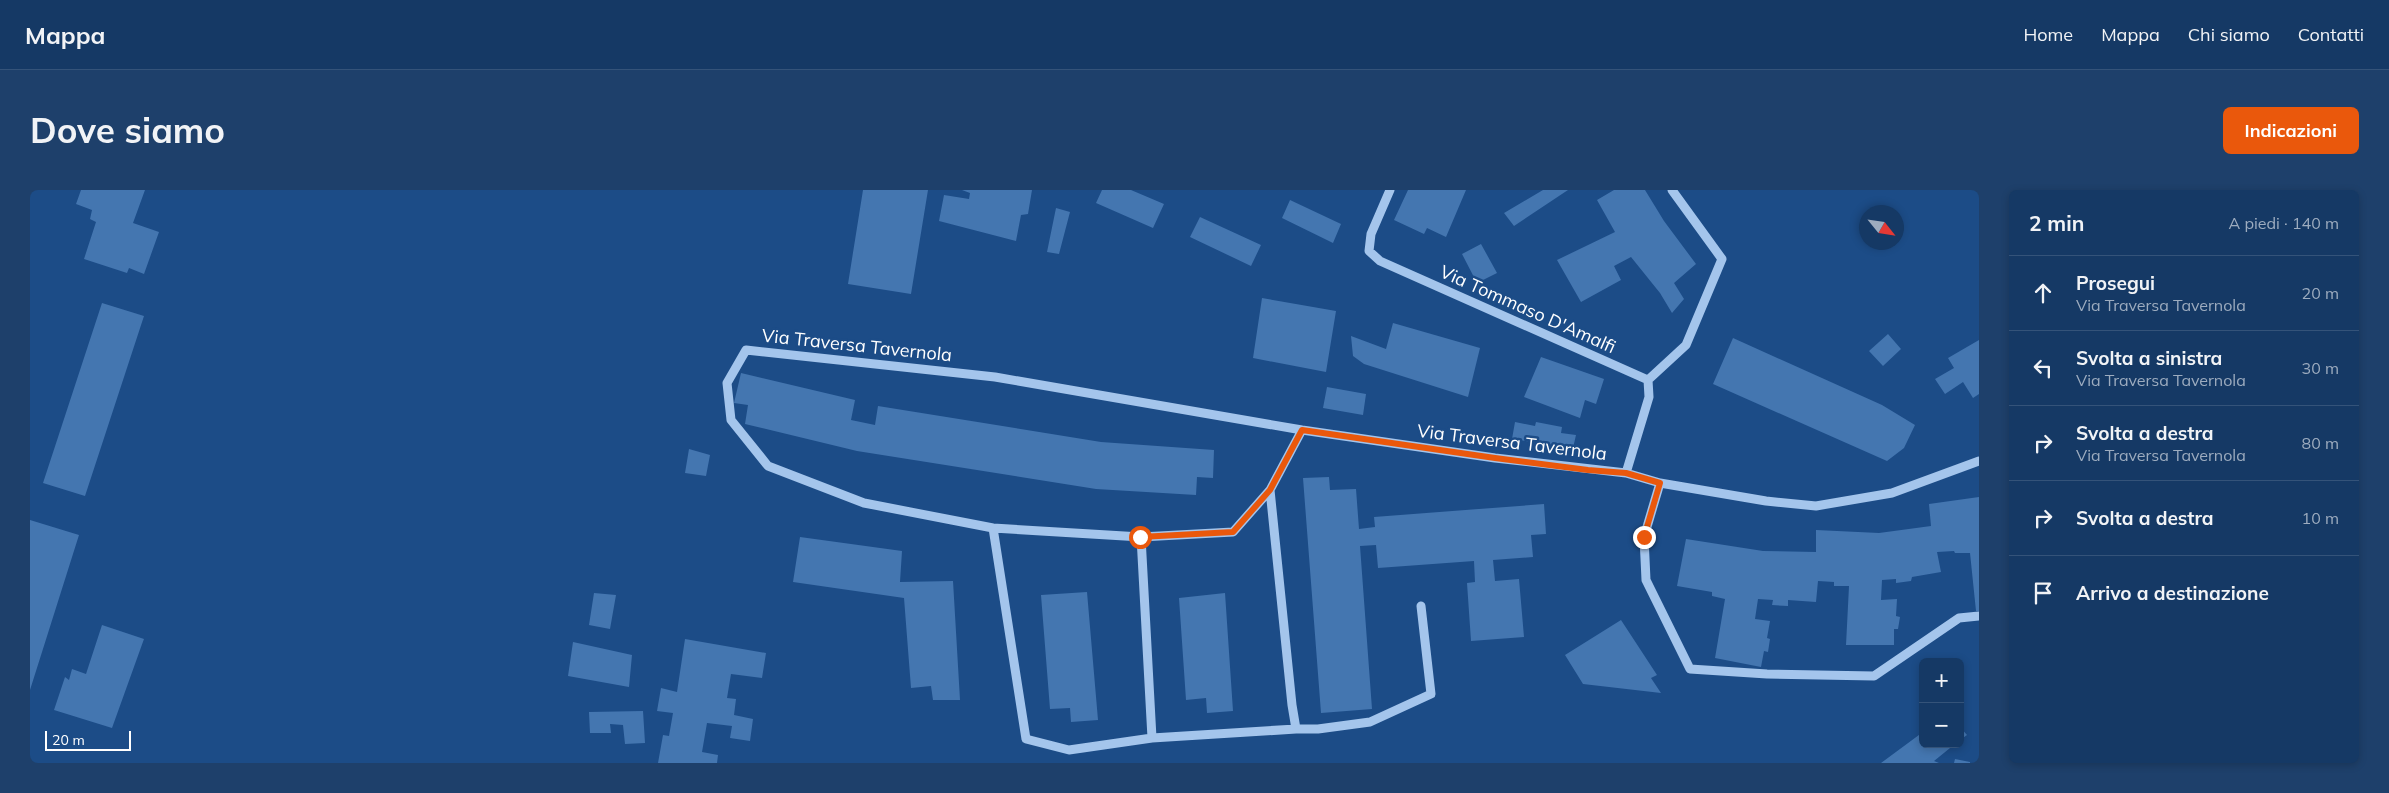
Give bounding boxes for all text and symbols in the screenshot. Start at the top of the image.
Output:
text: Mappa [25,20,105,50]
text: Home [2023,23,2073,46]
text: Mappa [2101,23,2160,46]
text: Chi siamo [2188,23,2270,46]
text: Contatti [2298,23,2364,46]
button: Indicazioni [2223,107,2359,154]
text: Dove siamo [30,108,225,152]
north arrow [1859,205,1904,250]
text: 2 min [2029,210,2084,236]
text: A piedi · 140 m [2228,213,2339,233]
street label: Via Tommaso D'Amalfi [1436,260,1620,358]
text: Prosegui [2076,271,2155,295]
icon: ahead [2029,279,2057,307]
text: 20 m [2302,283,2339,303]
text: Via Traversa Tavernola [2076,295,2246,315]
street label: Via Traversa Tavernola [761,324,953,366]
text: Svolta a sinistra [2076,346,2222,370]
icon: left [2029,354,2057,382]
text: 30 m [2302,358,2339,378]
text: Via Traversa Tavernola [2076,370,2246,390]
street label: Via Traversa Tavernola [1416,419,1608,465]
text: Svolta a destra [2076,421,2214,445]
icon: right [2029,429,2057,457]
text: 80 m [2302,433,2339,453]
text: Via Traversa Tavernola [2076,445,2246,465]
icon: right [2029,504,2057,532]
text: Svolta a destra [2076,506,2214,530]
text: 10 m [2302,508,2339,528]
route start [1129,526,1152,549]
route end [1633,526,1656,549]
icon: arrive [2029,579,2057,607]
text: Arrivo a destinazione [2076,581,2269,605]
map controls [1919,658,1964,748]
button: + [1919,658,1964,703]
button: − [1919,703,1964,748]
scale bar [45,728,131,751]
text: 20 m [52,731,85,749]

